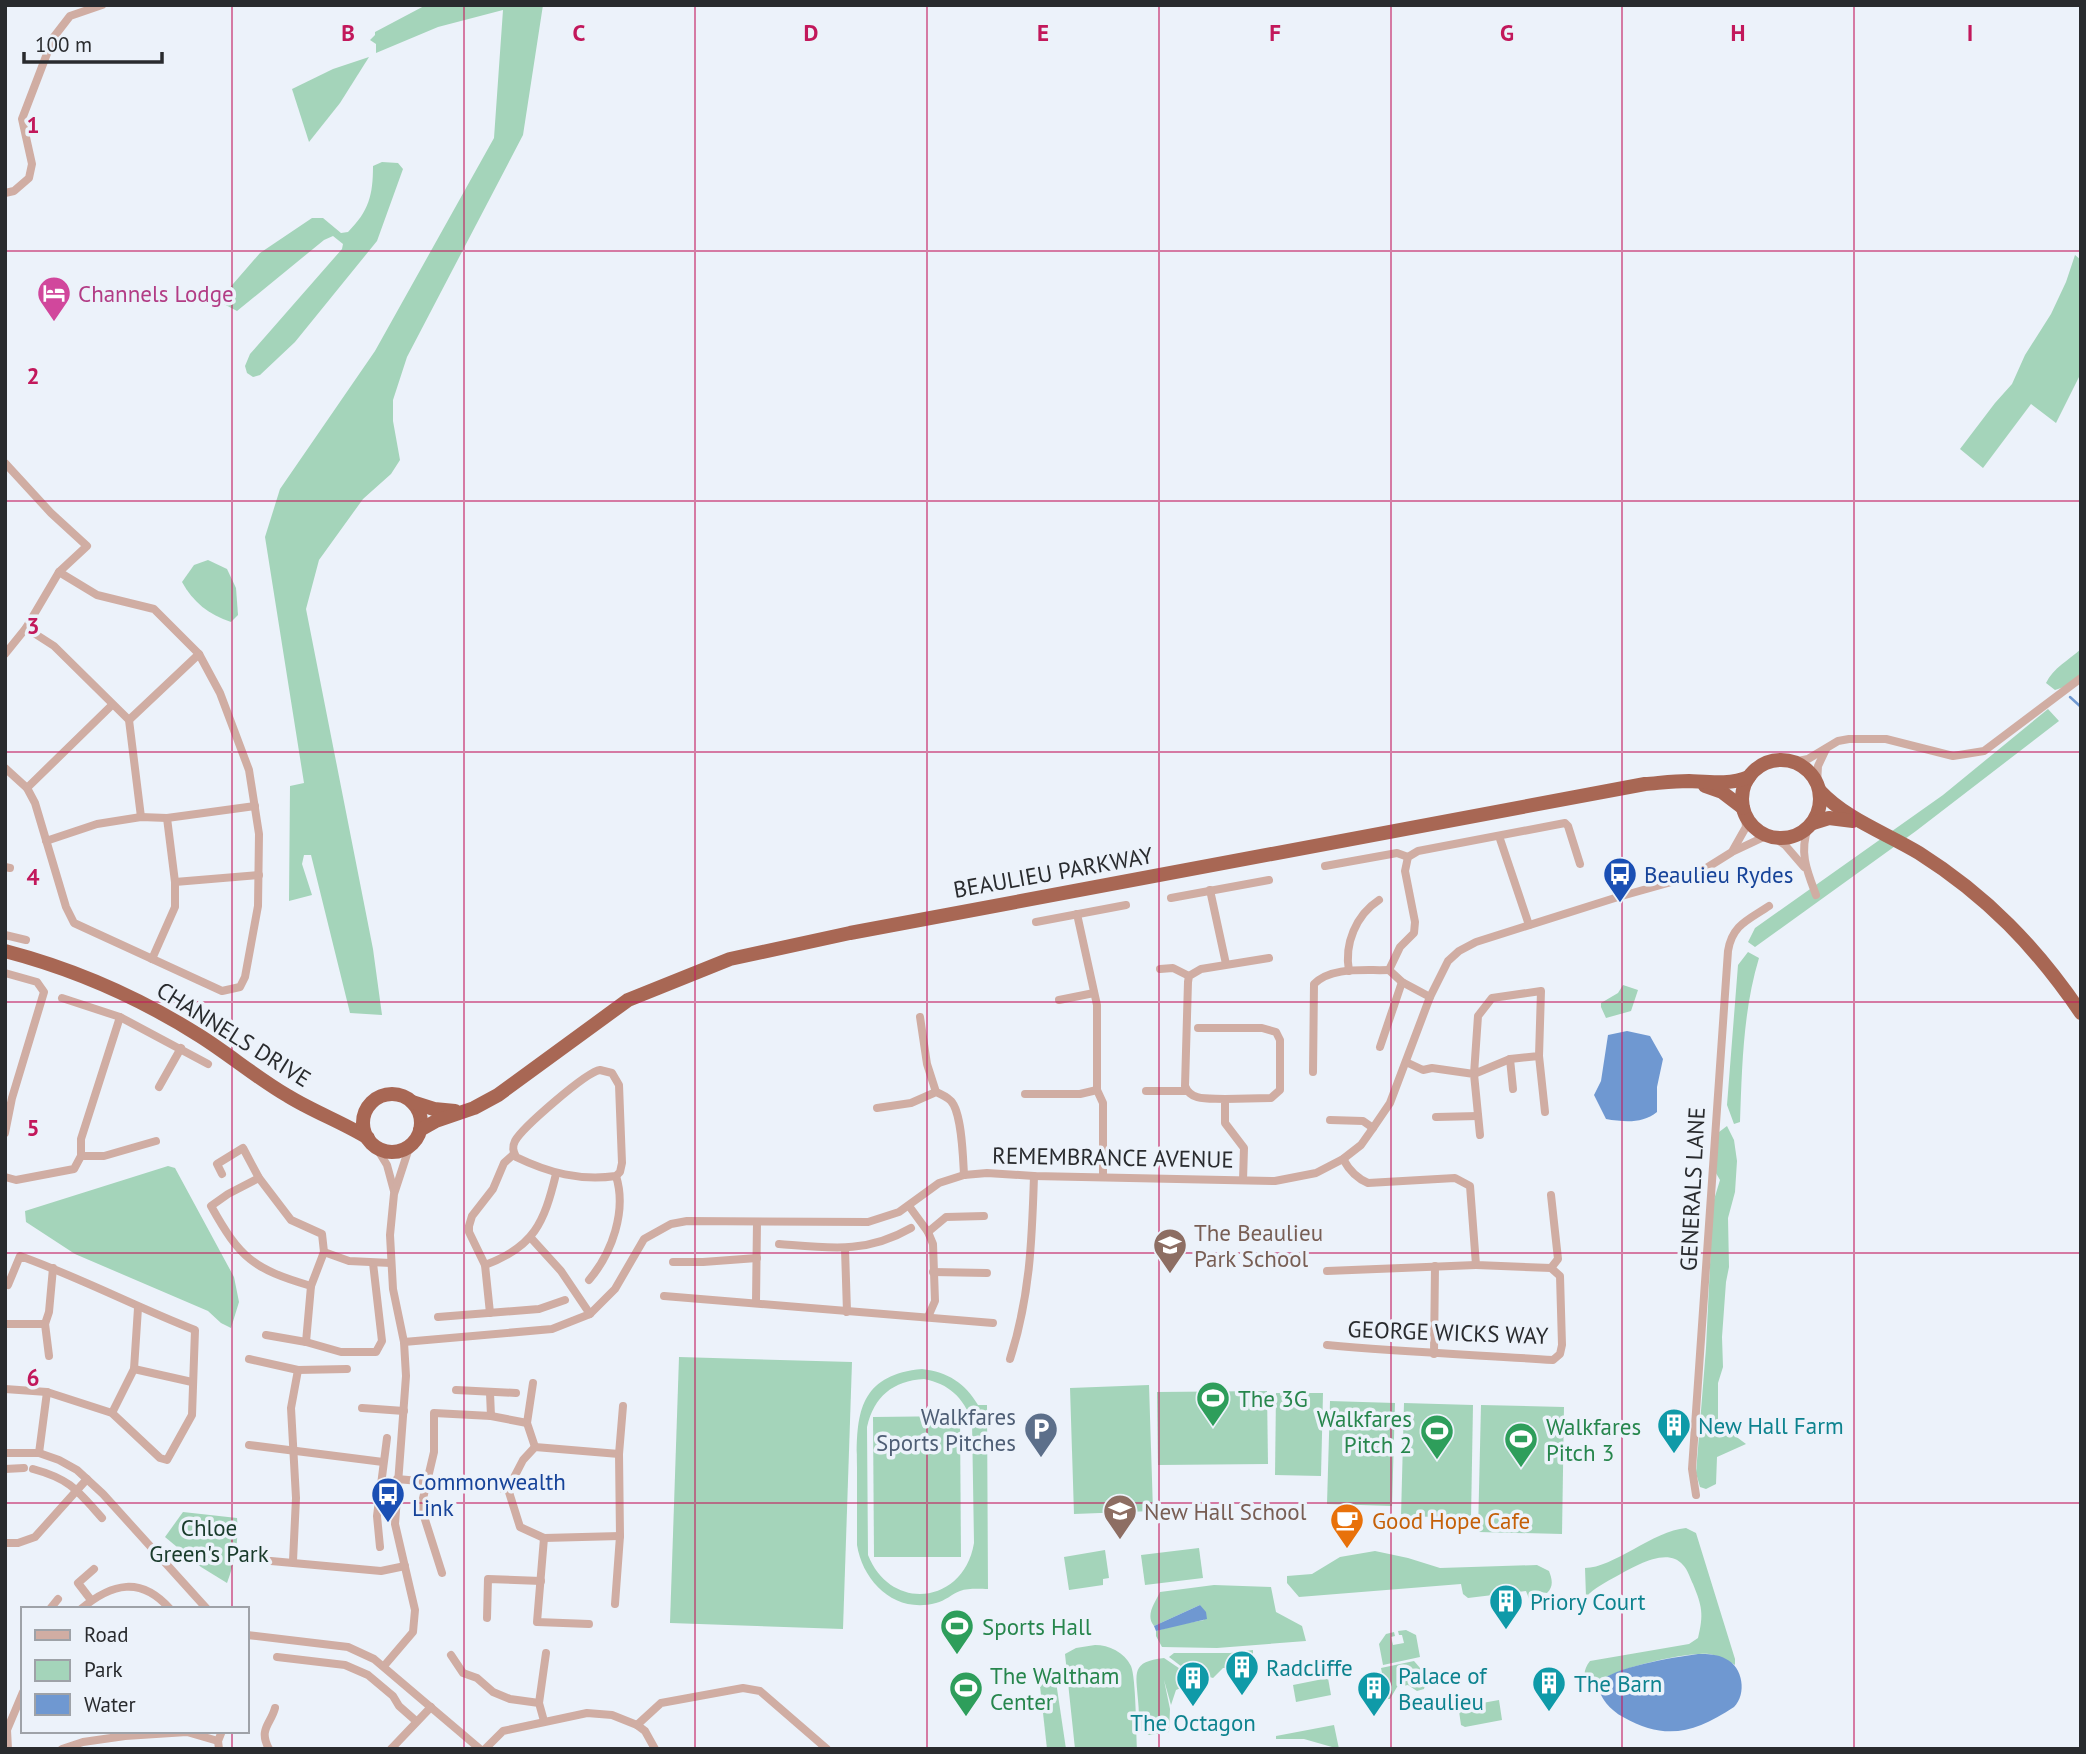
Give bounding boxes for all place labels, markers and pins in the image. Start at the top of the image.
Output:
hotel icon: Channels Lodge [35,274,73,323]
place label: Channels Lodge [78,279,234,308]
bus stop icon: Beaulieu Rydes [1601,855,1639,904]
place label: Beaulieu Rydes [1644,860,1793,889]
place label: The Beaulieu Park School [1194,1218,1323,1273]
school or university icon: The Beaulieu Park School [1151,1226,1189,1275]
sports icon: The 3G [1194,1379,1232,1428]
place label: The 3G [1238,1384,1308,1413]
place label: Walkfares Sports Pitches [876,1402,1016,1457]
place label: Walkfares Pitch 2 [1317,1404,1412,1459]
building icon: New Hall Farm [1655,1406,1693,1455]
parking icon: Walkfares Sports Pitches [1022,1410,1060,1459]
place label: New Hall Farm [1698,1411,1844,1440]
sports icon: Walkfares Pitch 2 [1418,1412,1456,1461]
place label: Walkfares Pitch 3 [1546,1412,1641,1467]
sports icon: Walkfares Pitch 3 [1502,1420,1540,1469]
place label: Commonwealth Link [412,1467,566,1522]
bus stop icon: Commonwealth Link [369,1475,407,1524]
school or university icon: New Hall School [1101,1492,1139,1541]
place label: New Hall School [1144,1497,1307,1526]
cafe icon: Good Hope Cafe [1328,1501,1366,1550]
place label: Good Hope Cafe [1372,1506,1530,1535]
building icon: Priory Court [1487,1582,1525,1631]
place label: Priory Court [1530,1587,1646,1616]
sports icon: Sports Hall [938,1607,976,1656]
place label: Sports Hall [982,1612,1092,1641]
building icon: Radcliffe [1223,1648,1261,1697]
place label: Radcliffe [1266,1653,1353,1682]
building icon: The Octagon [1174,1659,1212,1708]
place label: The Waltham Center [990,1661,1119,1716]
place label: Palace of Beaulieu [1398,1661,1488,1716]
building icon: The Barn [1530,1664,1568,1713]
sports icon: The Waltham Center [947,1669,985,1718]
building icon: Palace of Beaulieu [1355,1669,1393,1718]
place label: The Barn [1574,1669,1662,1698]
place label: The Octagon [1130,1708,1256,1737]

